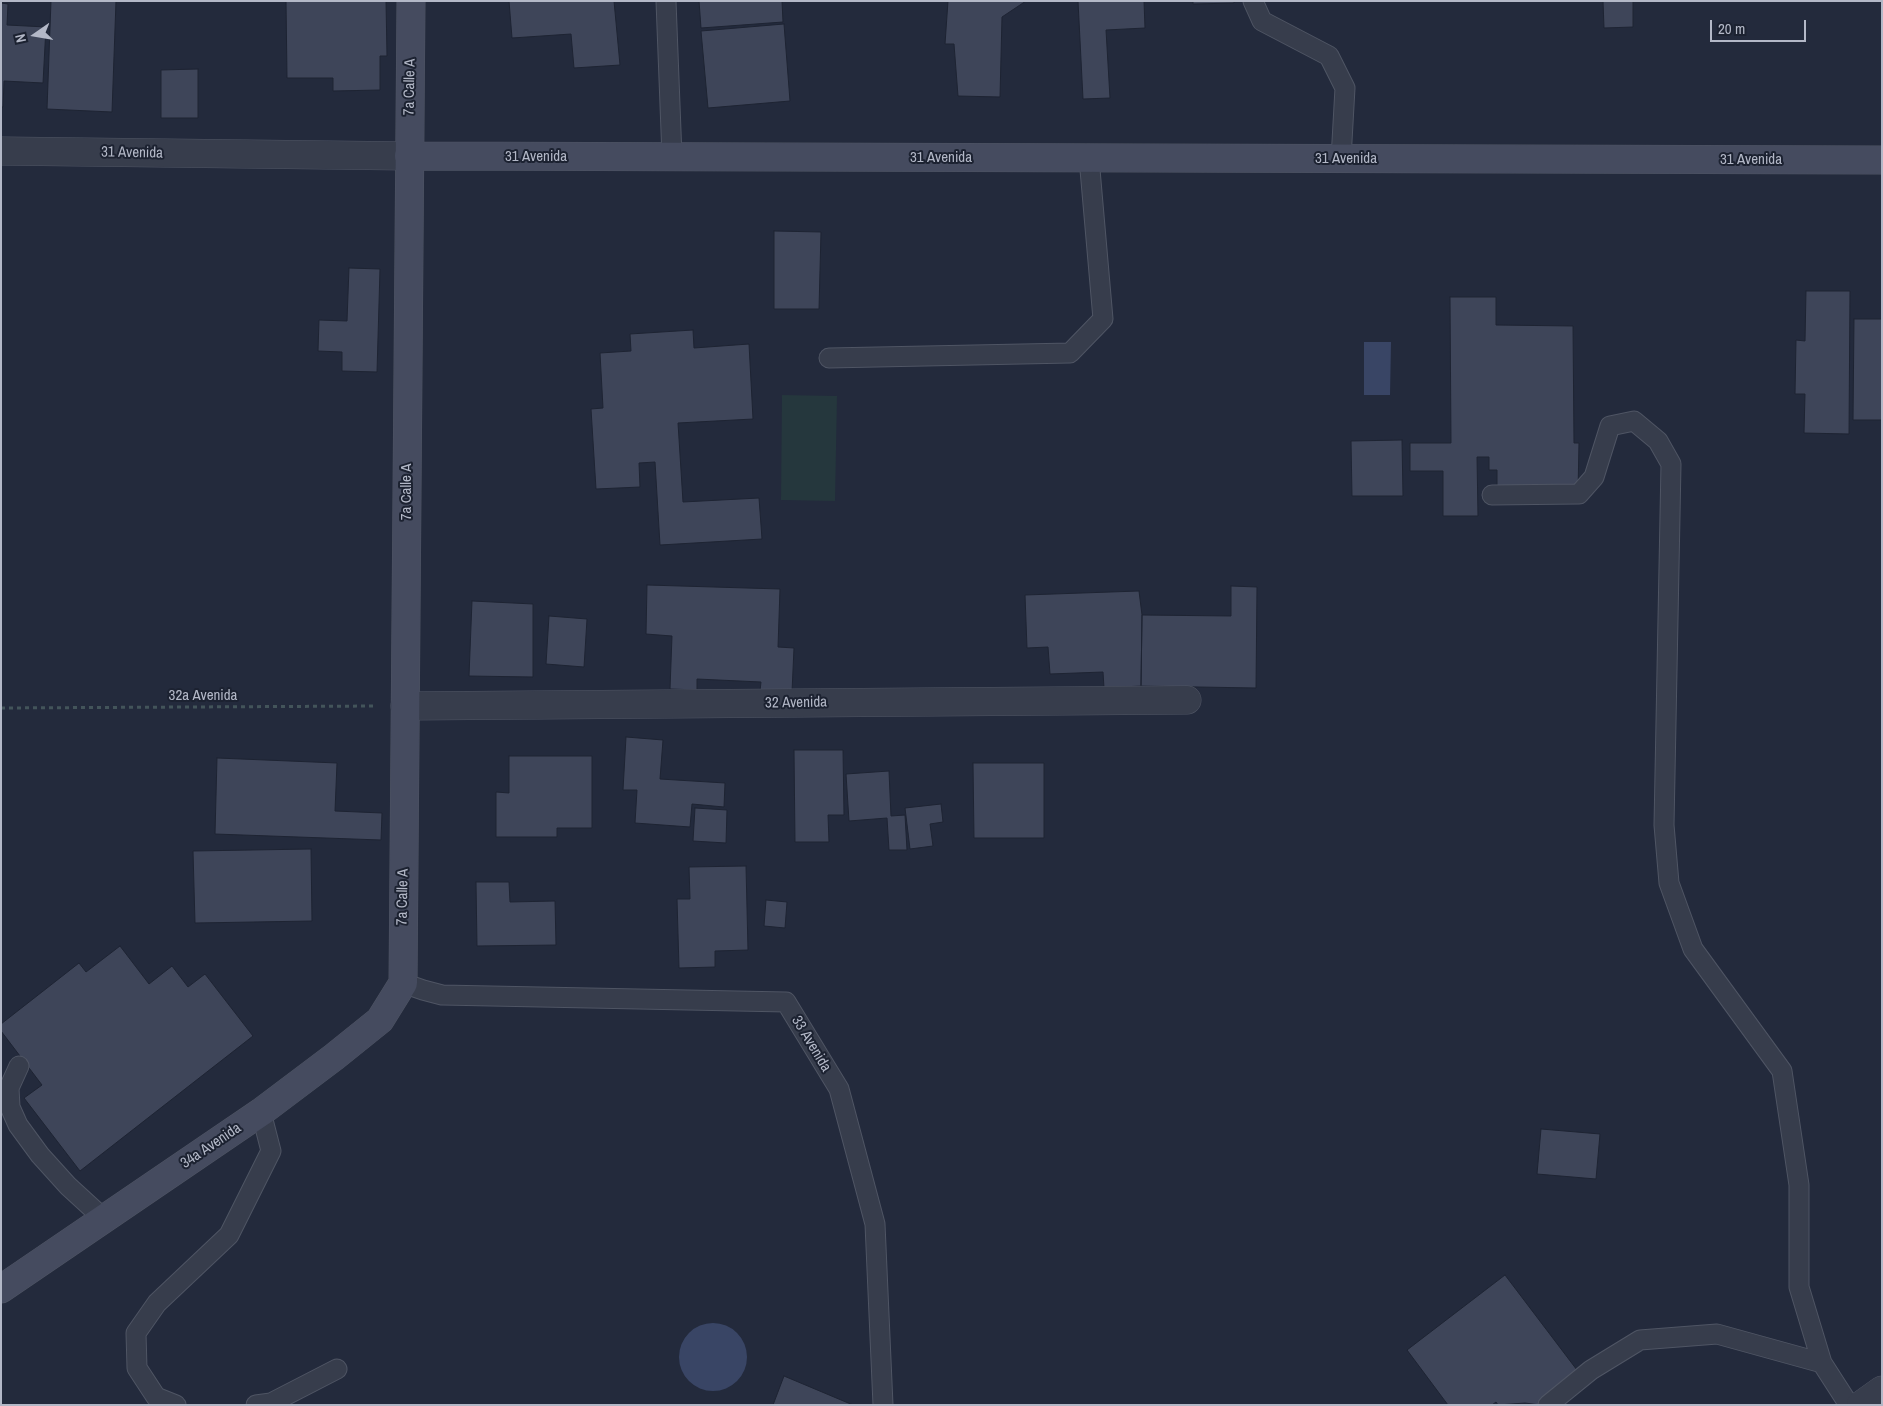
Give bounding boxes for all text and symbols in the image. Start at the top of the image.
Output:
north arrow [10,10,60,60]
scale bar [1713,10,1809,42]
text: 20 m [1718,18,1745,39]
text: N [11,32,30,44]
street label: 7a Calle A [401,58,419,116]
street label: 31 Avenida [101,143,163,163]
street label: 31 Avenida [505,148,567,166]
street label: 31 Avenida [910,149,972,167]
street label: 31 Avenida [1315,150,1377,168]
street label: 31 Avenida [1720,151,1782,169]
street label: 7a Calle A [398,464,416,520]
street label: 32a Avenida [169,687,237,705]
street label: 32 Avenida [765,693,827,713]
street label: 7a Calle A [394,868,412,926]
street label: 33 Avenida [787,1013,835,1075]
street label: 34a Avenida [177,1119,245,1173]

